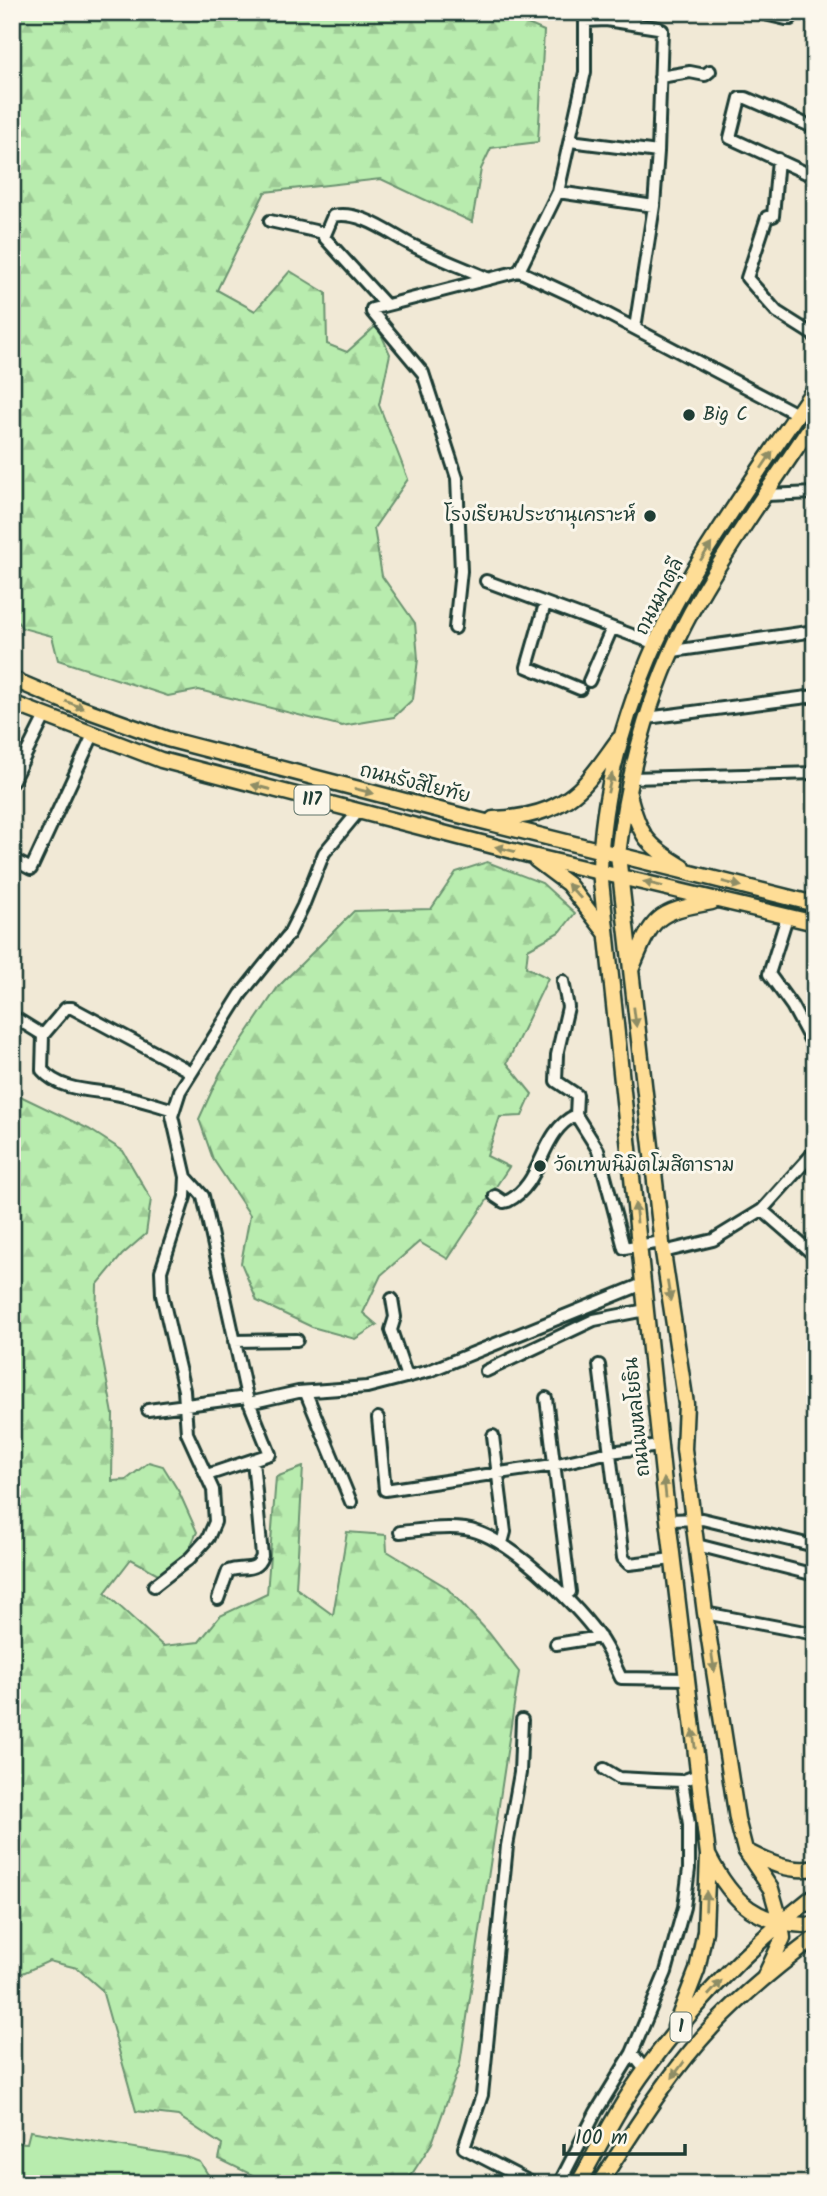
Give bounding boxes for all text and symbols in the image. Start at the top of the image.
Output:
place label: Big C [703,400,748,430]
marker: Big C [681,407,697,423]
one-way arrow [760,451,774,469]
place label: โรงเรียนประชานุเคราะห์ [444,501,636,531]
marker: โรงเรียนประชานุเคราะห์ [642,508,658,524]
one-way arrow [699,542,712,561]
street label: ถนนมาตุลี [628,553,692,641]
one-way arrow [65,700,86,711]
street label: ถนนรังสิโยทัย [356,756,474,812]
one-way arrow [605,772,616,794]
one-way arrow [250,781,272,792]
road number: 117 [294,786,330,814]
one-way arrow [353,786,375,797]
one-way arrow [494,843,516,854]
one-way arrow [642,878,664,889]
one-way arrow [721,879,743,890]
one-way arrow [566,883,582,900]
one-way arrow [630,1006,641,1028]
place label: วัดเทพนิมิตโฆสิตาราม [554,1151,734,1181]
marker: วัดเทพนิมิตโฆสิตาราม [532,1158,548,1174]
one-way arrow [631,1202,642,1224]
one-way arrow [664,1280,675,1302]
street label: ถนนพหลโยธิน [617,1355,659,1478]
one-way arrow [659,1477,670,1499]
one-way arrow [708,1651,719,1673]
one-way arrow [688,1728,699,1750]
one-way arrow [700,1889,711,1911]
one-way arrow [707,1979,723,1997]
road number: 1 [670,2012,692,2041]
one-way arrow [671,2061,685,2079]
scale bar [564,2112,685,2156]
text: 100 m [575,2122,628,2155]

